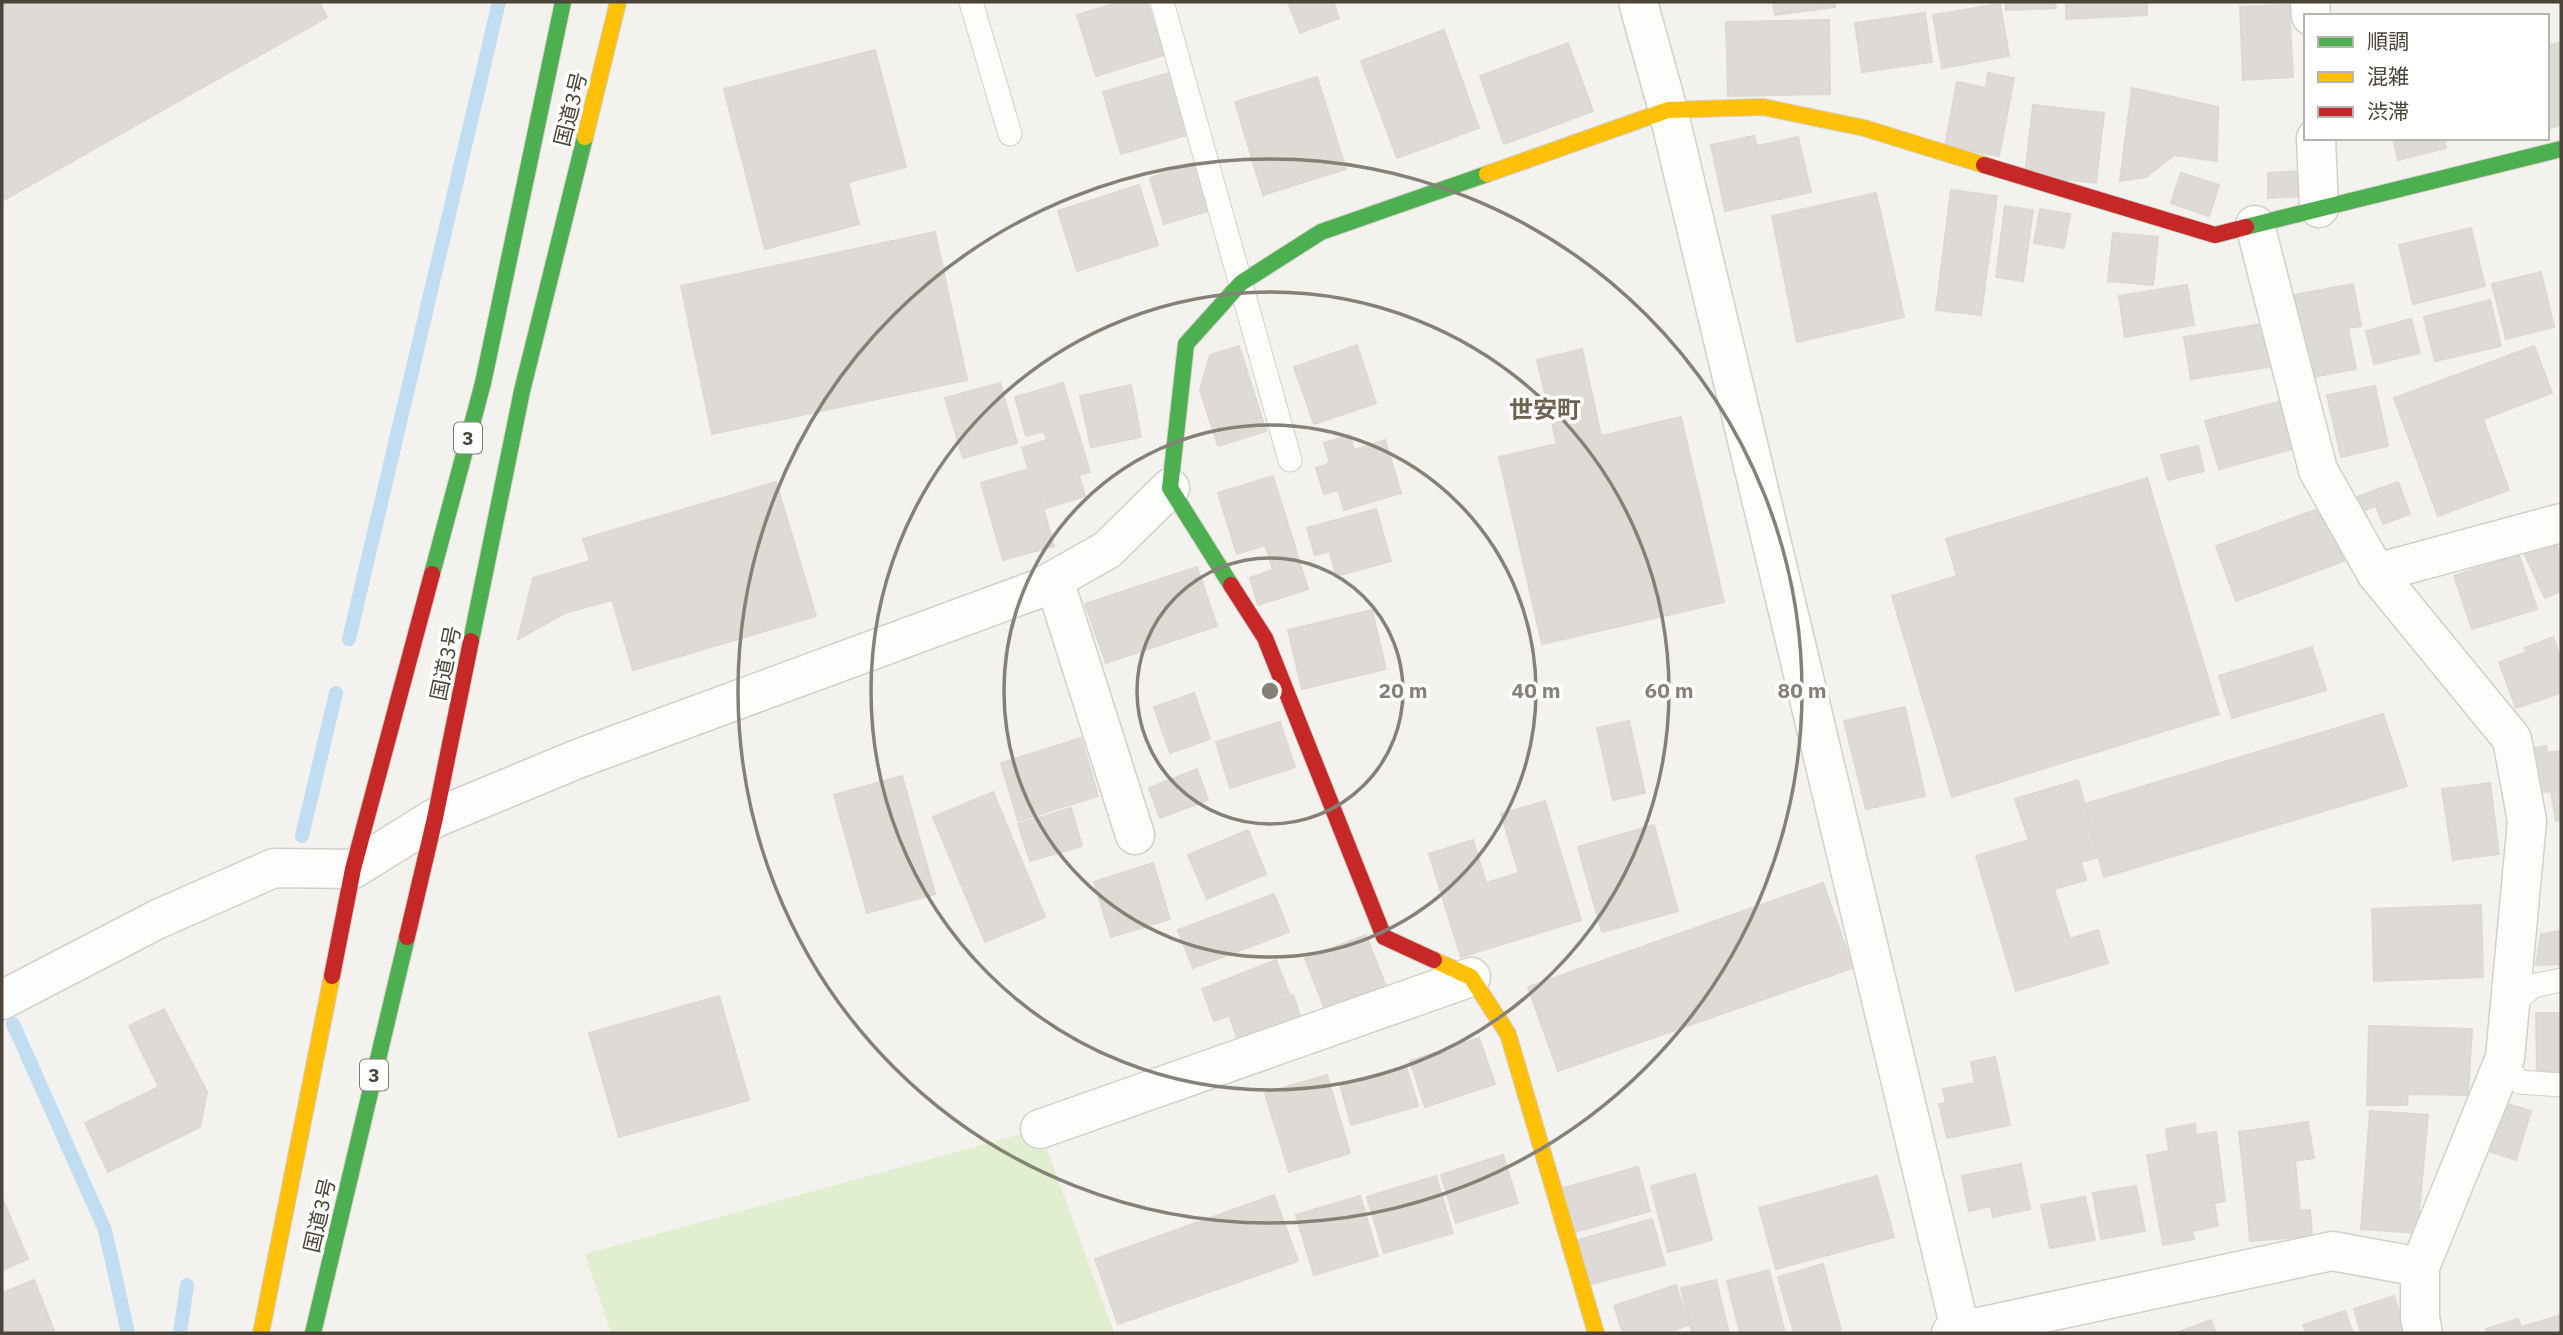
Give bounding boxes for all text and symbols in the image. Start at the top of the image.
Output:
legend [2304,14,2549,140]
text: 順調 [2367,27,2409,55]
text: 混雑 [2367,62,2409,90]
street label: 国道3号 [547,69,593,149]
text: 渋滞 [2367,97,2409,125]
district label: 世安町 [1509,393,1581,425]
road number: 3 [454,422,482,453]
street label: 国道3号 [423,623,467,703]
text: 20 m [1379,676,1427,704]
text: 40 m [1512,676,1560,704]
text: 60 m [1645,676,1693,704]
text: 80 m [1778,676,1826,704]
centre of rings [1258,679,1282,703]
road number: 3 [360,1060,388,1091]
street label: 国道3号 [297,1175,341,1255]

